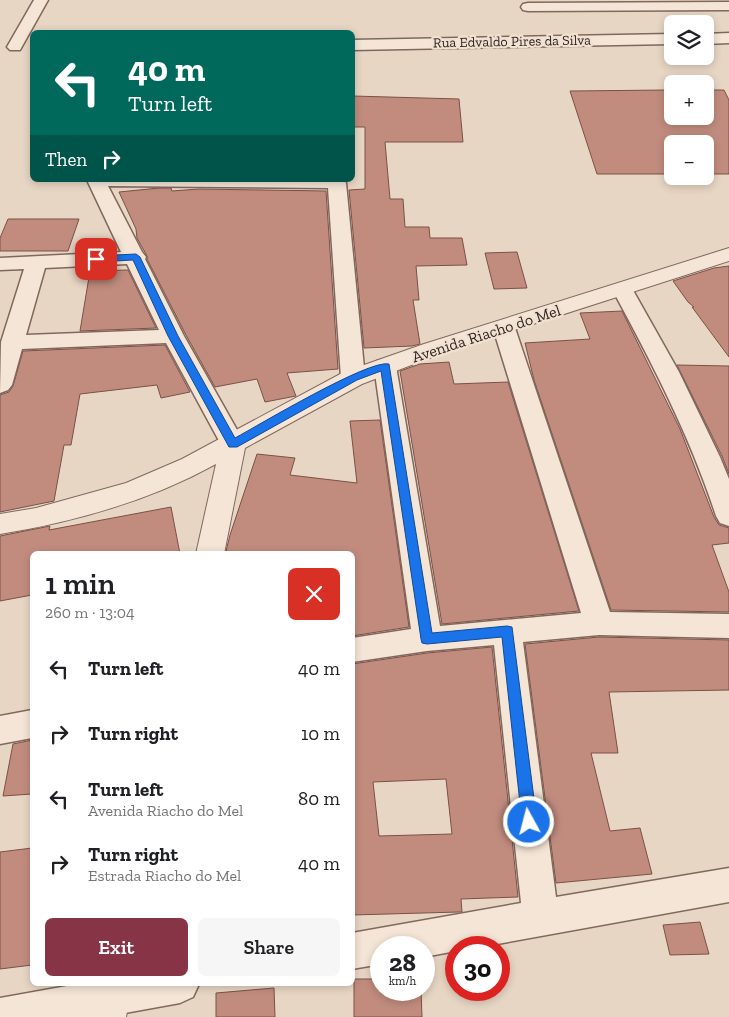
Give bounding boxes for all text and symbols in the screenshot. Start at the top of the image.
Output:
map controls [664,15,714,185]
button: layers [664,15,714,65]
street label: Rua Edvaldo Pires da Silva [433,32,591,51]
text: 40 m [128,48,205,90]
icon: left [45,50,110,115]
button: + [664,75,714,125]
text: Turn left [128,90,212,117]
button: − [664,135,714,185]
icon: right [97,145,125,173]
text: Then [45,148,87,171]
pin [75,238,117,280]
icon: arrive [82,245,110,273]
street label: Avenida Riacho do Mel [409,300,563,366]
text: 1 min [45,566,115,602]
button: close [288,568,340,620]
text: 260 m · 13:04 [45,603,135,622]
icon: left [45,655,73,683]
text: Turn left [88,657,163,680]
text: 40 m [298,657,340,680]
icon: right [45,720,73,748]
text: Turn right [88,722,178,745]
text: 10 m [301,722,340,745]
text: Turn left [88,778,163,801]
icon: left [45,785,73,813]
text: 80 m [298,787,340,810]
position arrow [502,795,554,847]
text: Avenida Riacho do Mel [88,801,243,820]
text: Turn right [88,843,178,866]
icon: right [45,850,73,878]
text: 40 m [298,852,340,875]
text: Estrada Riacho do Mel [88,866,241,885]
button: Exit [45,918,188,976]
button: Share [198,918,340,976]
speed limit sign: 30 [445,936,510,1001]
text: 28 [389,947,416,977]
text: km/h [389,974,416,988]

